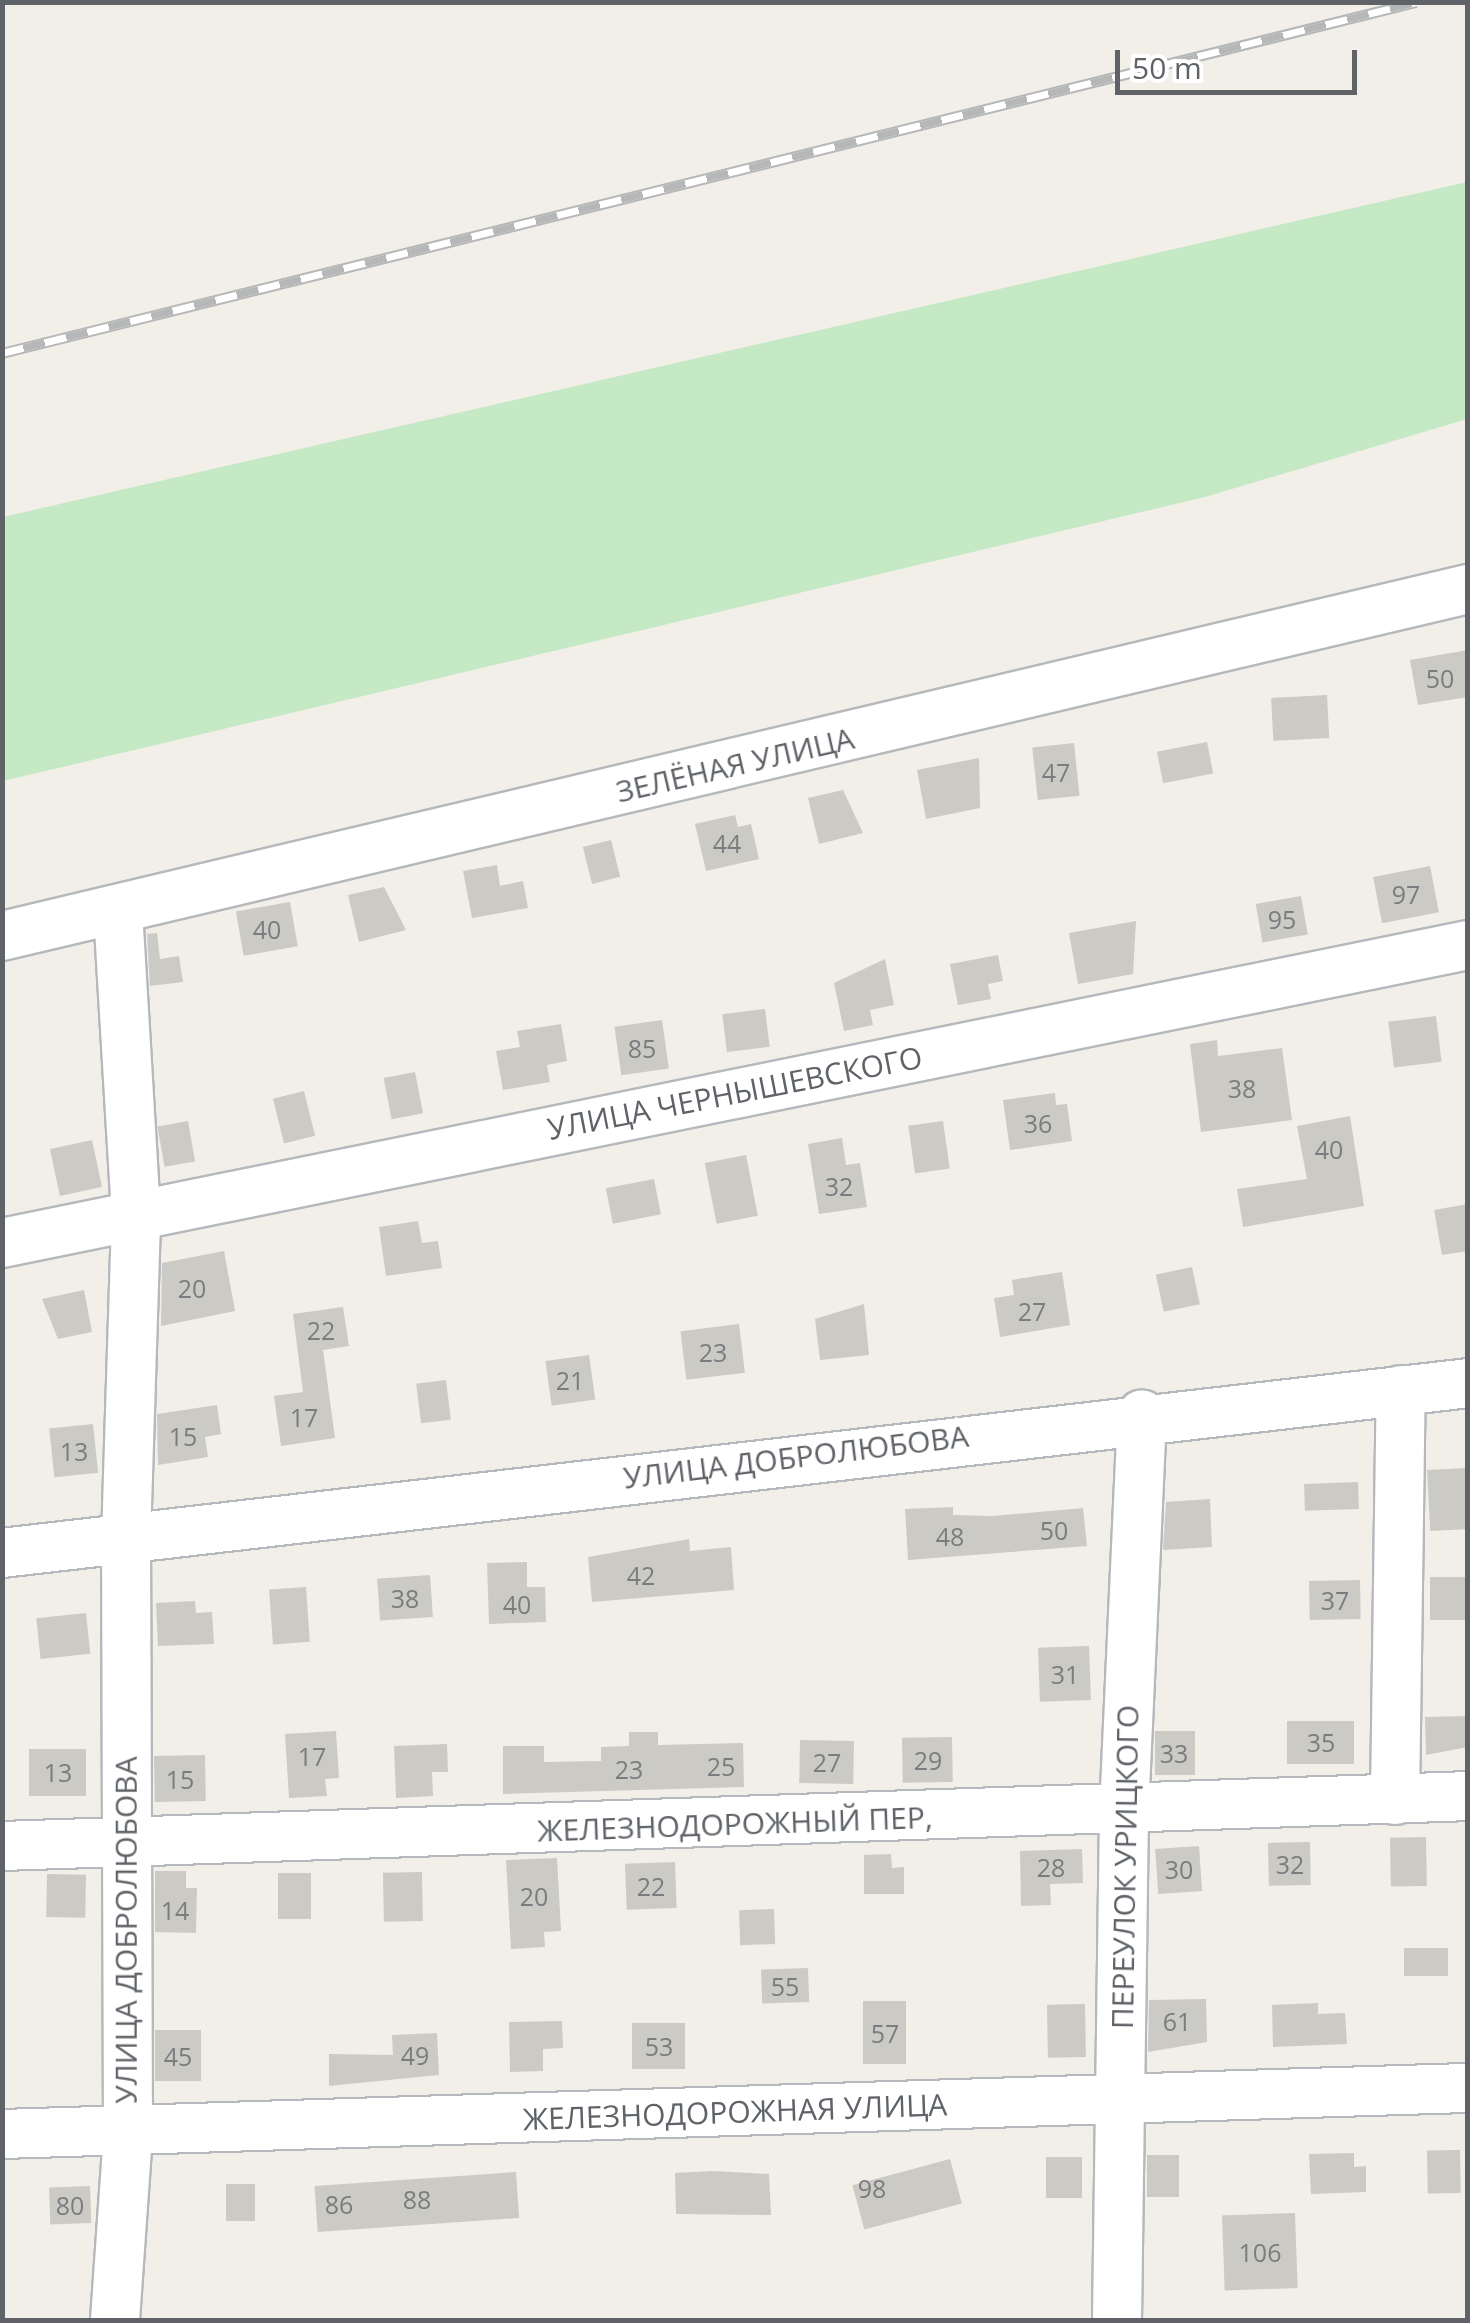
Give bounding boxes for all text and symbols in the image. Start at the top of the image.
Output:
scale bar [1120,30,1362,92]
text: 50 m [1132,47,1202,88]
house number: 50 [1426,663,1454,693]
street label: ЗЕЛЁНАЯ УЛИЦА [612,720,858,810]
house number: 47 [1042,757,1070,787]
house number: 44 [713,828,741,858]
house number: 97 [1392,879,1420,909]
house number: 95 [1268,904,1296,934]
house number: 40 [253,914,281,944]
house number: 85 [628,1033,656,1063]
street label: УЛИЦА ЧЕРНЫШЕВСКОГО [545,1039,925,1147]
house number: 38 [1228,1073,1256,1103]
house number: 36 [1024,1108,1052,1138]
house number: 40 [1315,1134,1343,1164]
house number: 32 [825,1171,853,1201]
house number: 20 [178,1273,206,1303]
house number: 27 [1018,1296,1046,1326]
house number: 22 [307,1315,335,1345]
house number: 23 [699,1337,727,1367]
house number: 21 [556,1365,584,1395]
house number: 17 [290,1402,318,1432]
street label: УЛИЦА ДОБРОЛЮБОВА [621,1418,971,1496]
house number: 15 [169,1421,197,1451]
house number: 13 [60,1436,88,1466]
house number: 50 [1040,1515,1068,1545]
house number: 48 [936,1521,964,1551]
house number: 42 [627,1560,655,1590]
house number: 38 [391,1583,419,1613]
house number: 37 [1321,1585,1349,1615]
house number: 40 [503,1589,531,1619]
house number: 31 [1051,1659,1079,1689]
street label: ПЕРЕУЛОК УРИЦКОГО [1104,1705,1146,2029]
house number: 35 [1307,1727,1335,1757]
house number: 33 [1160,1738,1188,1768]
house number: 17 [298,1741,326,1771]
house number: 29 [914,1745,942,1775]
house number: 27 [813,1747,841,1777]
house number: 25 [707,1751,735,1781]
house number: 23 [615,1754,643,1784]
street label: УЛИЦА ДОБРОЛЮБОВА [108,1756,144,2104]
house number: 13 [44,1757,72,1787]
house number: 15 [166,1764,194,1794]
street label: ЖЕЛЕЗНОДОРОЖНЫЙ ПЕР, [537,1799,933,1849]
house number: 32 [1276,1849,1304,1879]
house number: 28 [1037,1852,1065,1882]
house number: 30 [1165,1854,1193,1884]
house number: 22 [637,1871,665,1901]
house number: 20 [520,1881,548,1911]
house number: 14 [161,1895,189,1925]
house number: 55 [771,1971,799,2001]
house number: 61 [1163,2006,1191,2036]
house number: 57 [871,2018,899,2048]
house number: 53 [645,2031,673,2061]
house number: 49 [401,2040,429,2070]
house number: 45 [164,2041,192,2071]
street label: ЖЕЛЕЗНОДОРОЖНАЯ УЛИЦА [522,2087,948,2137]
house number: 98 [858,2173,886,2203]
house number: 88 [403,2184,431,2214]
house number: 86 [325,2189,353,2219]
house number: 80 [56,2190,84,2220]
house number: 106 [1239,2237,1281,2267]

